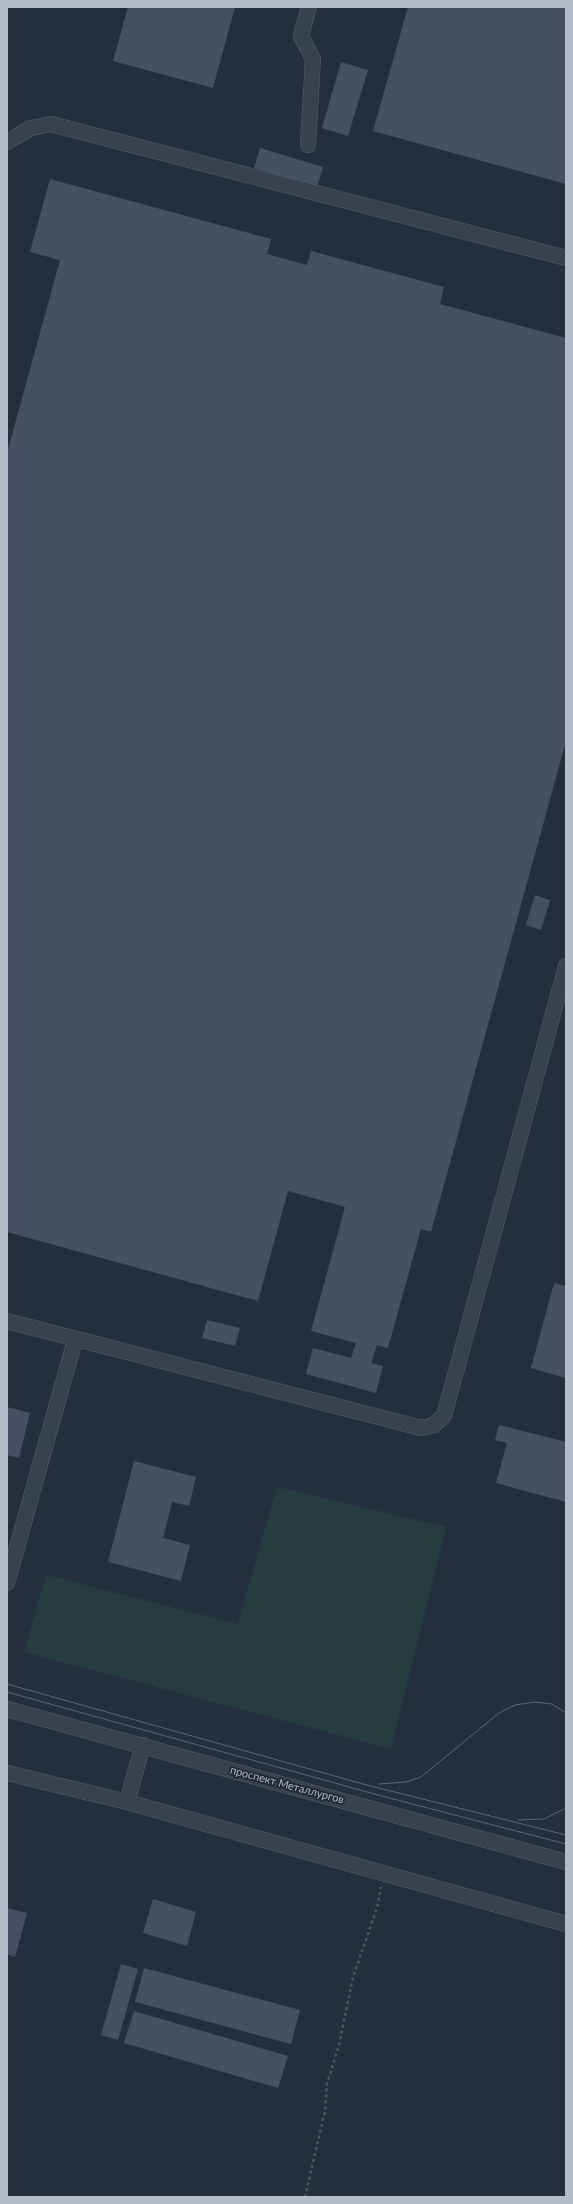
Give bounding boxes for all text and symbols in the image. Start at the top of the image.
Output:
street label: проспект Металлургов [229,1763,345,1807]

